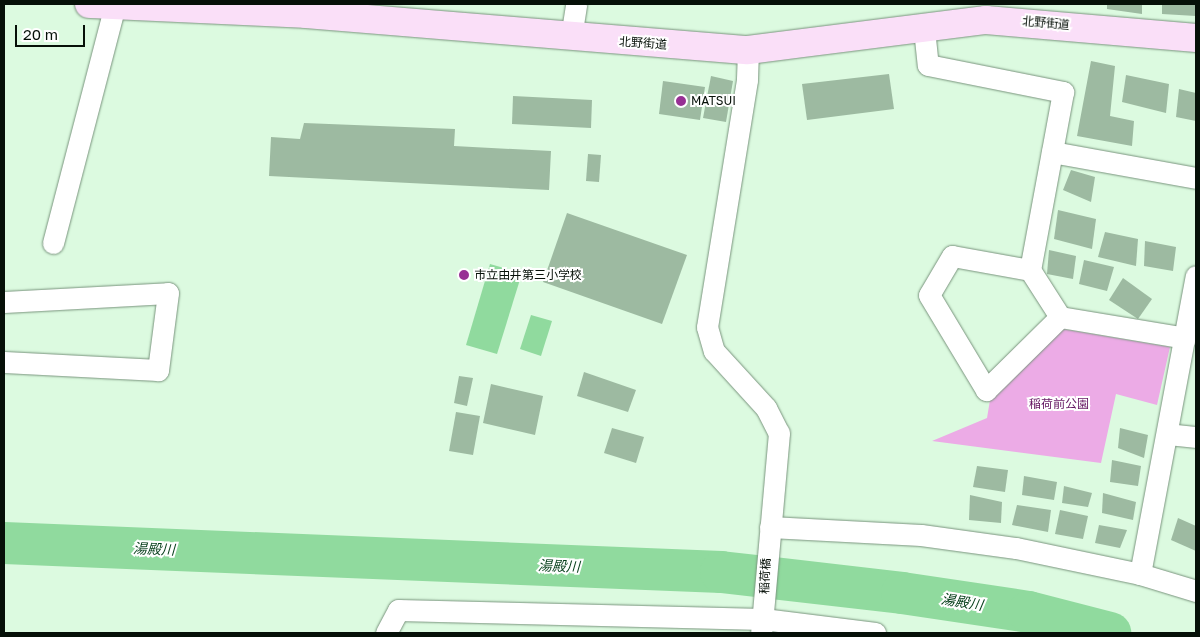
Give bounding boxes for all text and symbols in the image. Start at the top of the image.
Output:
street label: 北野街道 [1021,14,1071,32]
scale bar [18,15,88,47]
text: 20 m [23,25,58,43]
street label: 北野街道 [619,34,667,52]
place label: MATSUI [691,94,736,108]
marker: MATSUI [675,95,687,107]
place label: 市立由井第三小学校 [474,268,582,282]
marker: 市立由井第三小学校 [458,269,470,281]
park label: 稲荷前公園 [1029,397,1089,411]
water label: 湯殿川 [133,540,175,558]
water label: 湯殿川 [538,557,580,575]
street label: 稲荷橋 [757,558,773,594]
water label: 湯殿川 [940,590,984,614]

